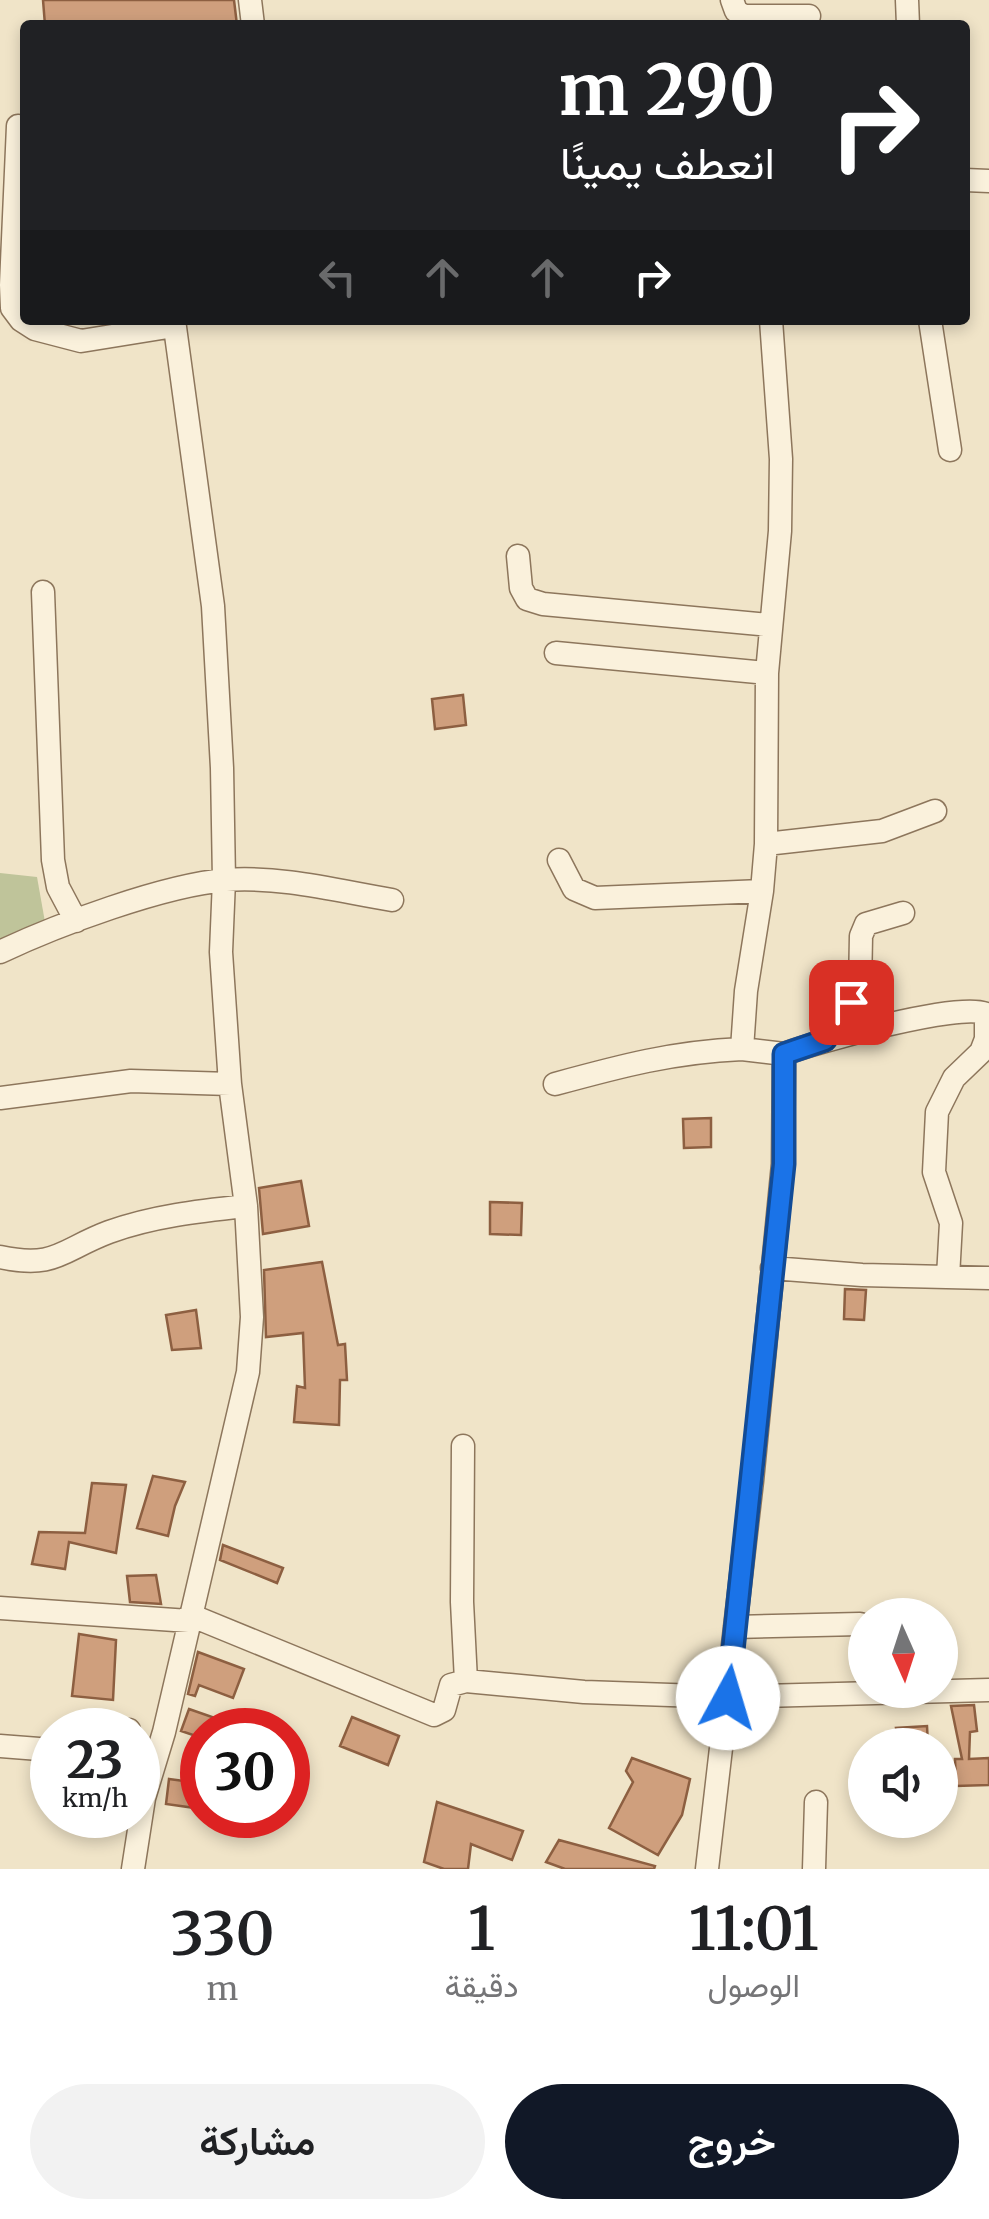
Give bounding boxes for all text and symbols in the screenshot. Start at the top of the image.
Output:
text: 290 m [559,46,775,134]
icon: right [810,60,940,190]
text: انعطف يمينًا [560,135,775,191]
icon: left [310,250,365,305]
icon: ahead [415,250,470,305]
icon: ahead [520,250,575,305]
icon: right [625,250,680,305]
pin [809,960,894,1045]
icon: arrive [824,975,879,1030]
north arrow [848,1598,958,1708]
map controls [848,1598,958,1838]
position arrow [676,1646,780,1750]
speed limit sign: 30 [180,1708,310,1838]
button: sound [848,1728,958,1838]
text: 23 [67,1729,123,1792]
text: km/h [62,1782,128,1814]
text: 1 [468,1891,495,1966]
text: 11:01 [689,1891,819,1966]
text: 330 [170,1896,275,1971]
text: دقيقة [445,1966,519,2006]
text: الوصول [708,1966,800,2006]
text: m [206,1969,238,2009]
button: مشاركة [30,2084,485,2199]
button: خروج [505,2084,959,2199]

